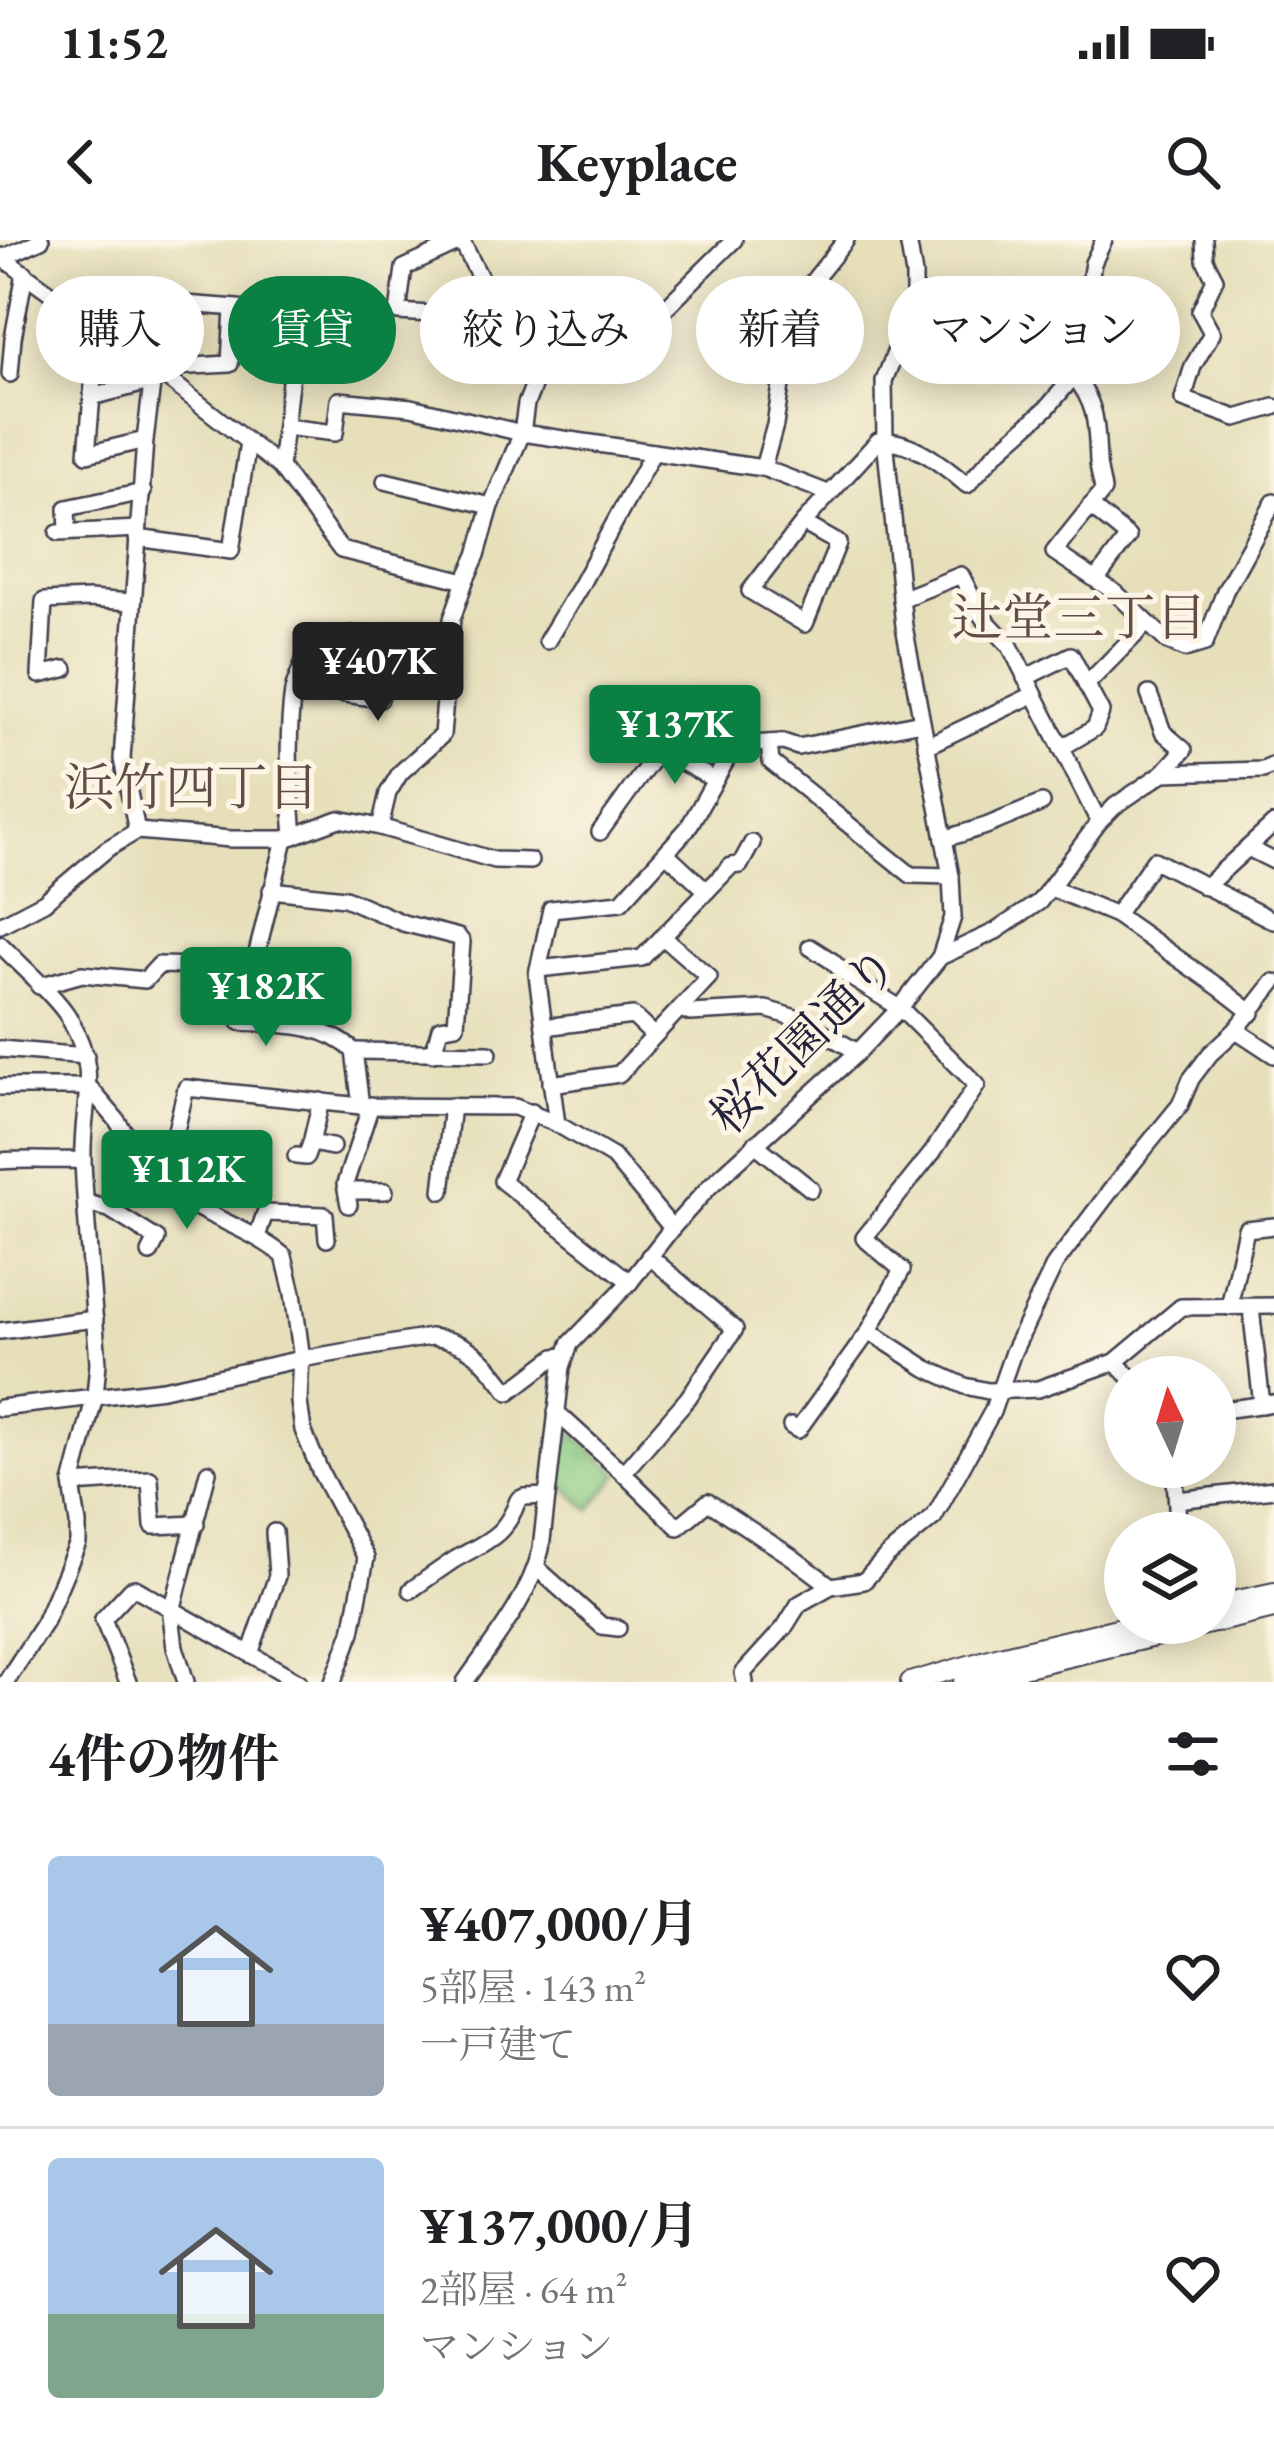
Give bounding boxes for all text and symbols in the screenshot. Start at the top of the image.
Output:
text: 11:52 [60,13,168,71]
text: Keyplace [536,127,738,197]
icon: back [48,129,114,195]
icon: search [1160,129,1226,195]
chip: 購入 [36,276,204,384]
chip: 賃貸 [228,276,396,384]
chip: 絞り込み [420,276,672,384]
chip: 新着 [696,276,864,384]
chip: マンション [888,276,1180,384]
district label: 辻堂三丁目 [951,584,1207,650]
pin: ¥407K [294,622,462,724]
text: ¥407K [319,635,437,686]
pin: ¥137K [591,685,759,787]
text: ¥137K [616,698,734,749]
district label: 浜竹四丁目 [63,754,319,820]
street label: 桜花園通り [696,933,910,1147]
pin: ¥182K [182,947,350,1049]
text: ¥182K [207,960,325,1011]
pin: ¥112K [103,1130,271,1232]
text: ¥112K [128,1143,246,1194]
north arrow [1104,1356,1236,1488]
map controls [1104,1356,1236,1644]
button: layers [1104,1512,1236,1644]
icon: filters [1160,1721,1226,1787]
text: 4件の物件 [48,1725,279,1791]
text: ¥407,000/月 [420,1890,699,1956]
icon: home [144,1904,288,2048]
icon: heart [1160,1943,1226,2009]
text: 5部屋 · 143 m² [420,1962,646,2013]
text: 一戸建て [420,2019,576,2070]
text: ¥137,000/月 [420,2192,699,2258]
icon: home [144,2206,288,2350]
icon: heart [1160,2245,1226,2311]
text: 2部屋 · 64 m² [420,2264,627,2315]
text: マンション [420,2321,613,2372]

